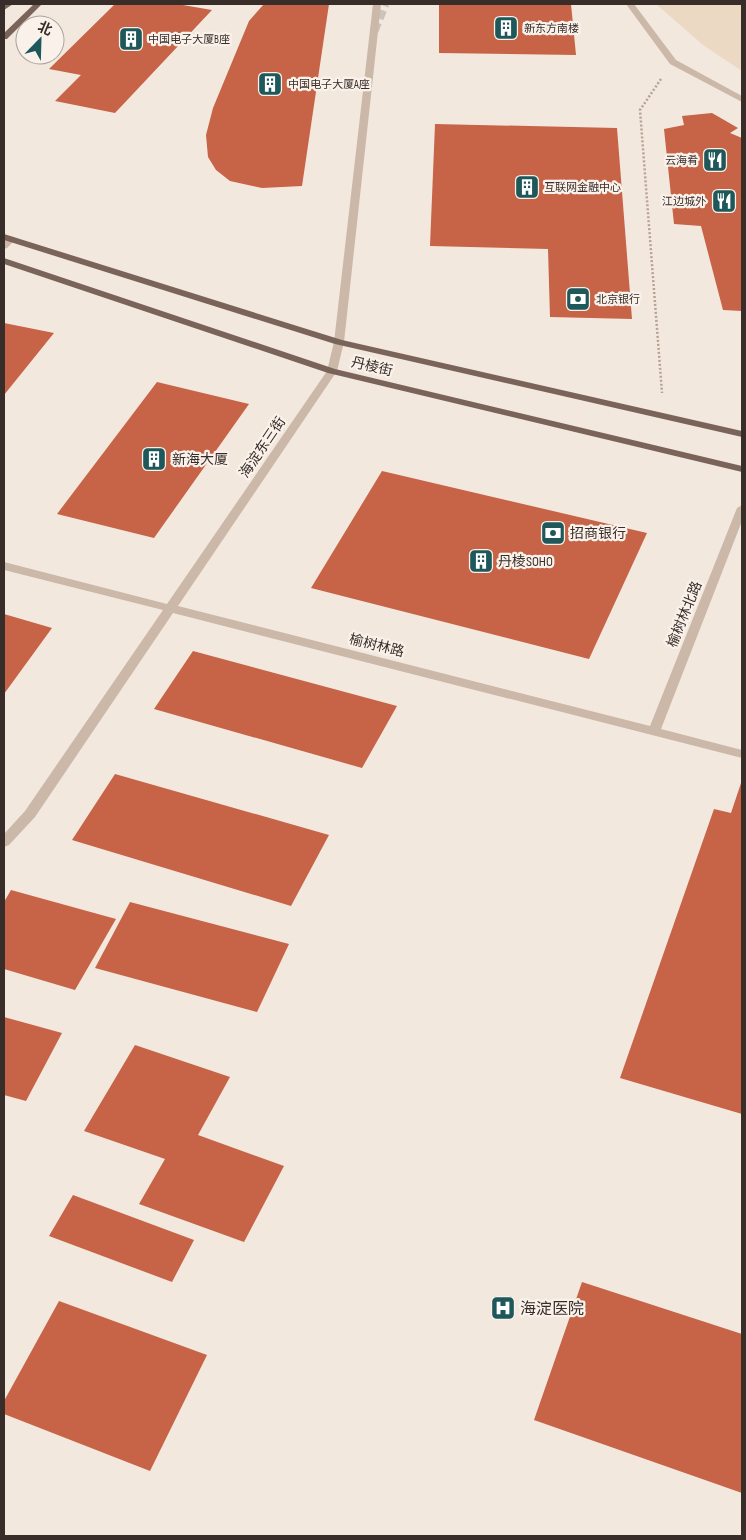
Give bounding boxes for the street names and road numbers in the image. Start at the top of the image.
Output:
street label: 丹棱街 [350,353,394,379]
street label: 海淀东三街 [236,414,289,481]
street label: 榆树林北路 [663,579,705,650]
street label: 榆树林路 [348,630,406,661]

